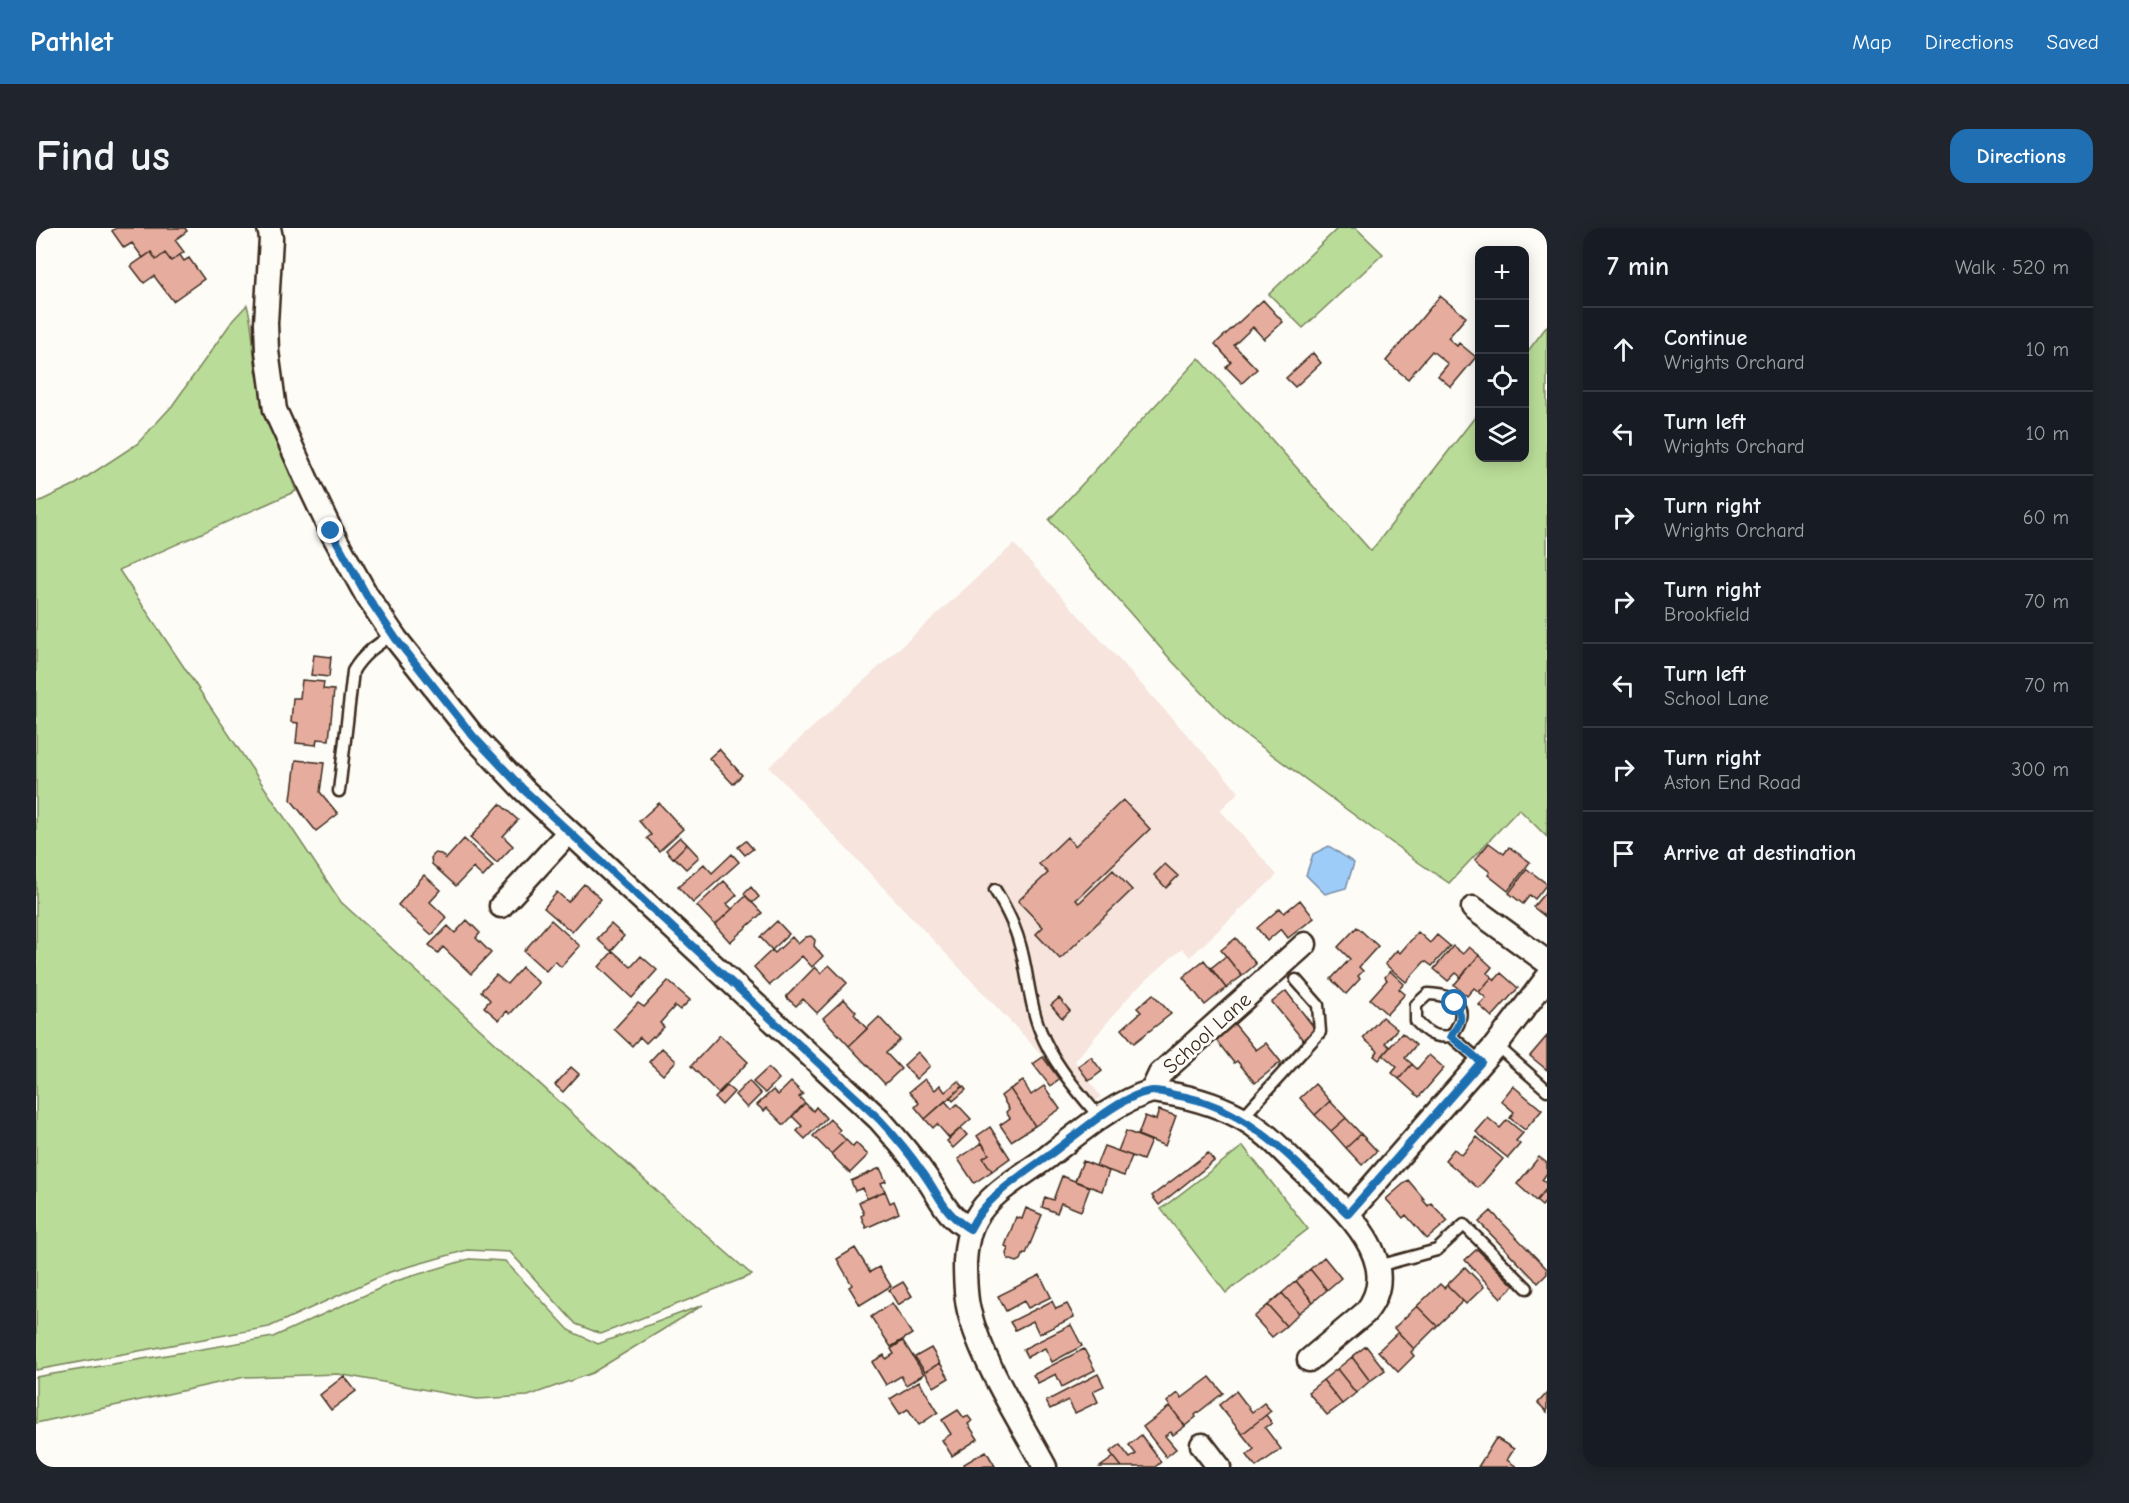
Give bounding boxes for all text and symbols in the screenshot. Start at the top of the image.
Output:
text: Pathlet [30,26,113,58]
text: Map [1852,30,1892,54]
text: Directions [1925,30,2014,54]
text: Saved [2047,30,2099,54]
button: Directions [1950,129,2093,183]
text: Find us [36,132,170,181]
map controls [1475,246,1529,462]
button: + [1475,246,1529,300]
text: 7 min [1607,252,1669,282]
text: Walk · 520 m [1955,256,2069,279]
button: − [1475,300,1529,354]
text: Continue [1664,325,1747,351]
icon: ahead [1607,333,1640,366]
text: 10 m [2026,338,2069,361]
text: Wrights Orchard [1664,351,1805,374]
button: locate [1475,354,1529,408]
button: layers [1475,408,1529,462]
text: Turn left [1664,409,1746,435]
icon: left [1607,417,1640,450]
text: 10 m [2026,422,2069,445]
text: Wrights Orchard [1664,435,1805,458]
text: Turn right [1664,493,1761,519]
icon: right [1607,501,1640,534]
text: 60 m [2023,506,2069,529]
route end [317,517,343,543]
text: Wrights Orchard [1664,519,1805,542]
text: Turn right [1664,577,1761,603]
icon: right [1607,585,1640,618]
text: 70 m [2024,590,2069,613]
text: Brookfield [1664,603,1750,626]
text: Turn left [1664,661,1746,687]
icon: left [1607,669,1640,702]
text: 70 m [2024,674,2069,697]
text: School Lane [1664,687,1769,710]
text: Turn right [1664,745,1761,771]
icon: right [1607,753,1640,786]
text: 300 m [2011,758,2069,781]
text: Aston End Road [1664,771,1801,794]
icon: arrive [1607,837,1640,870]
text: Arrive at destination [1664,840,1856,866]
street label: School Lane [1158,987,1256,1079]
route start [1441,989,1467,1015]

